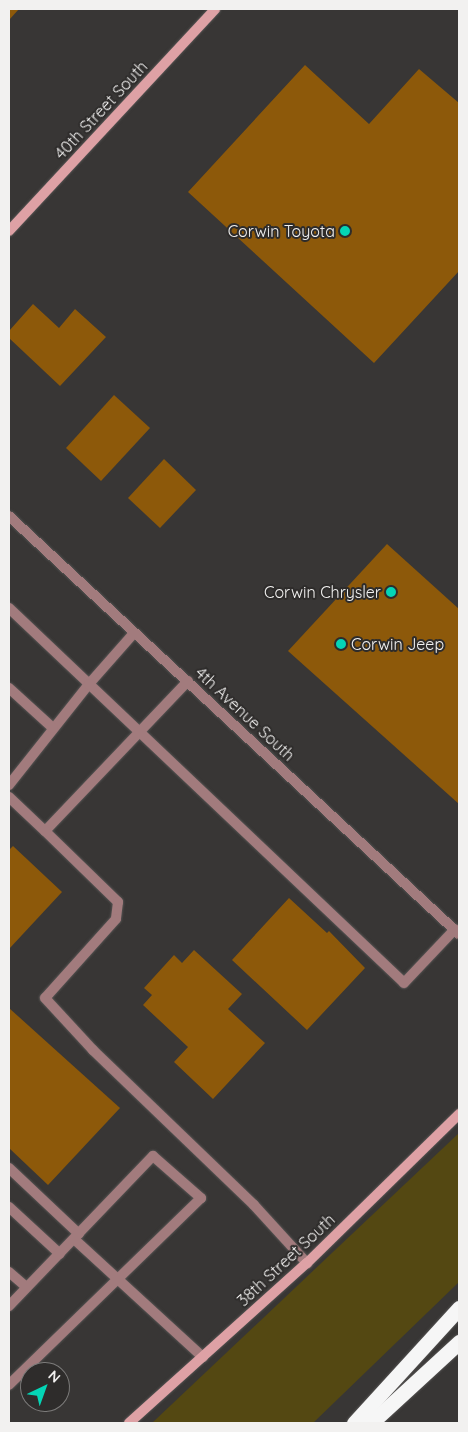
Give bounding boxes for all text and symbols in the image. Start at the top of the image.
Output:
street label: 40th Street South [51,57,151,163]
place label: Corwin Toyota [228,221,335,241]
marker: Corwin Toyota [339,225,351,237]
place label: Corwin Chrysler [264,582,381,602]
marker: Corwin Chrysler [385,586,397,598]
place label: Corwin Jeep [351,634,444,654]
marker: Corwin Jeep [335,638,347,650]
street label: 4th Avenue South [191,663,299,765]
street label: 38th Street South [233,1210,339,1310]
north arrow [20,1362,70,1412]
text: N [45,1366,64,1387]

